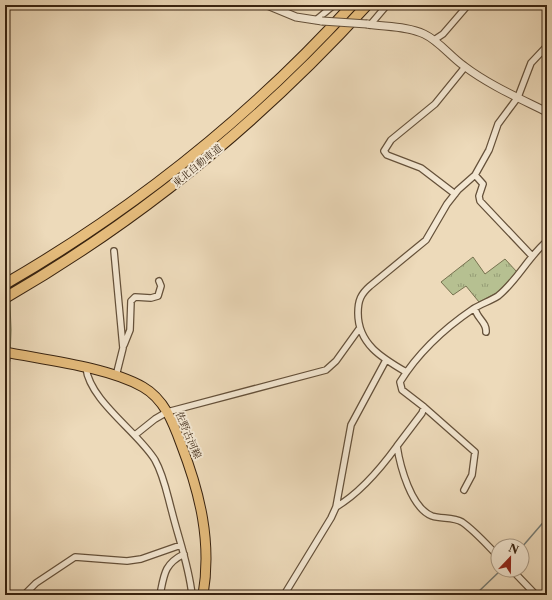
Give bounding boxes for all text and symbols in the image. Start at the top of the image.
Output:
street label: 東北自動車道 [170,141,225,189]
street label: 佐野古河線 [173,410,204,461]
north arrow [490,538,530,578]
text: N [507,540,521,557]

